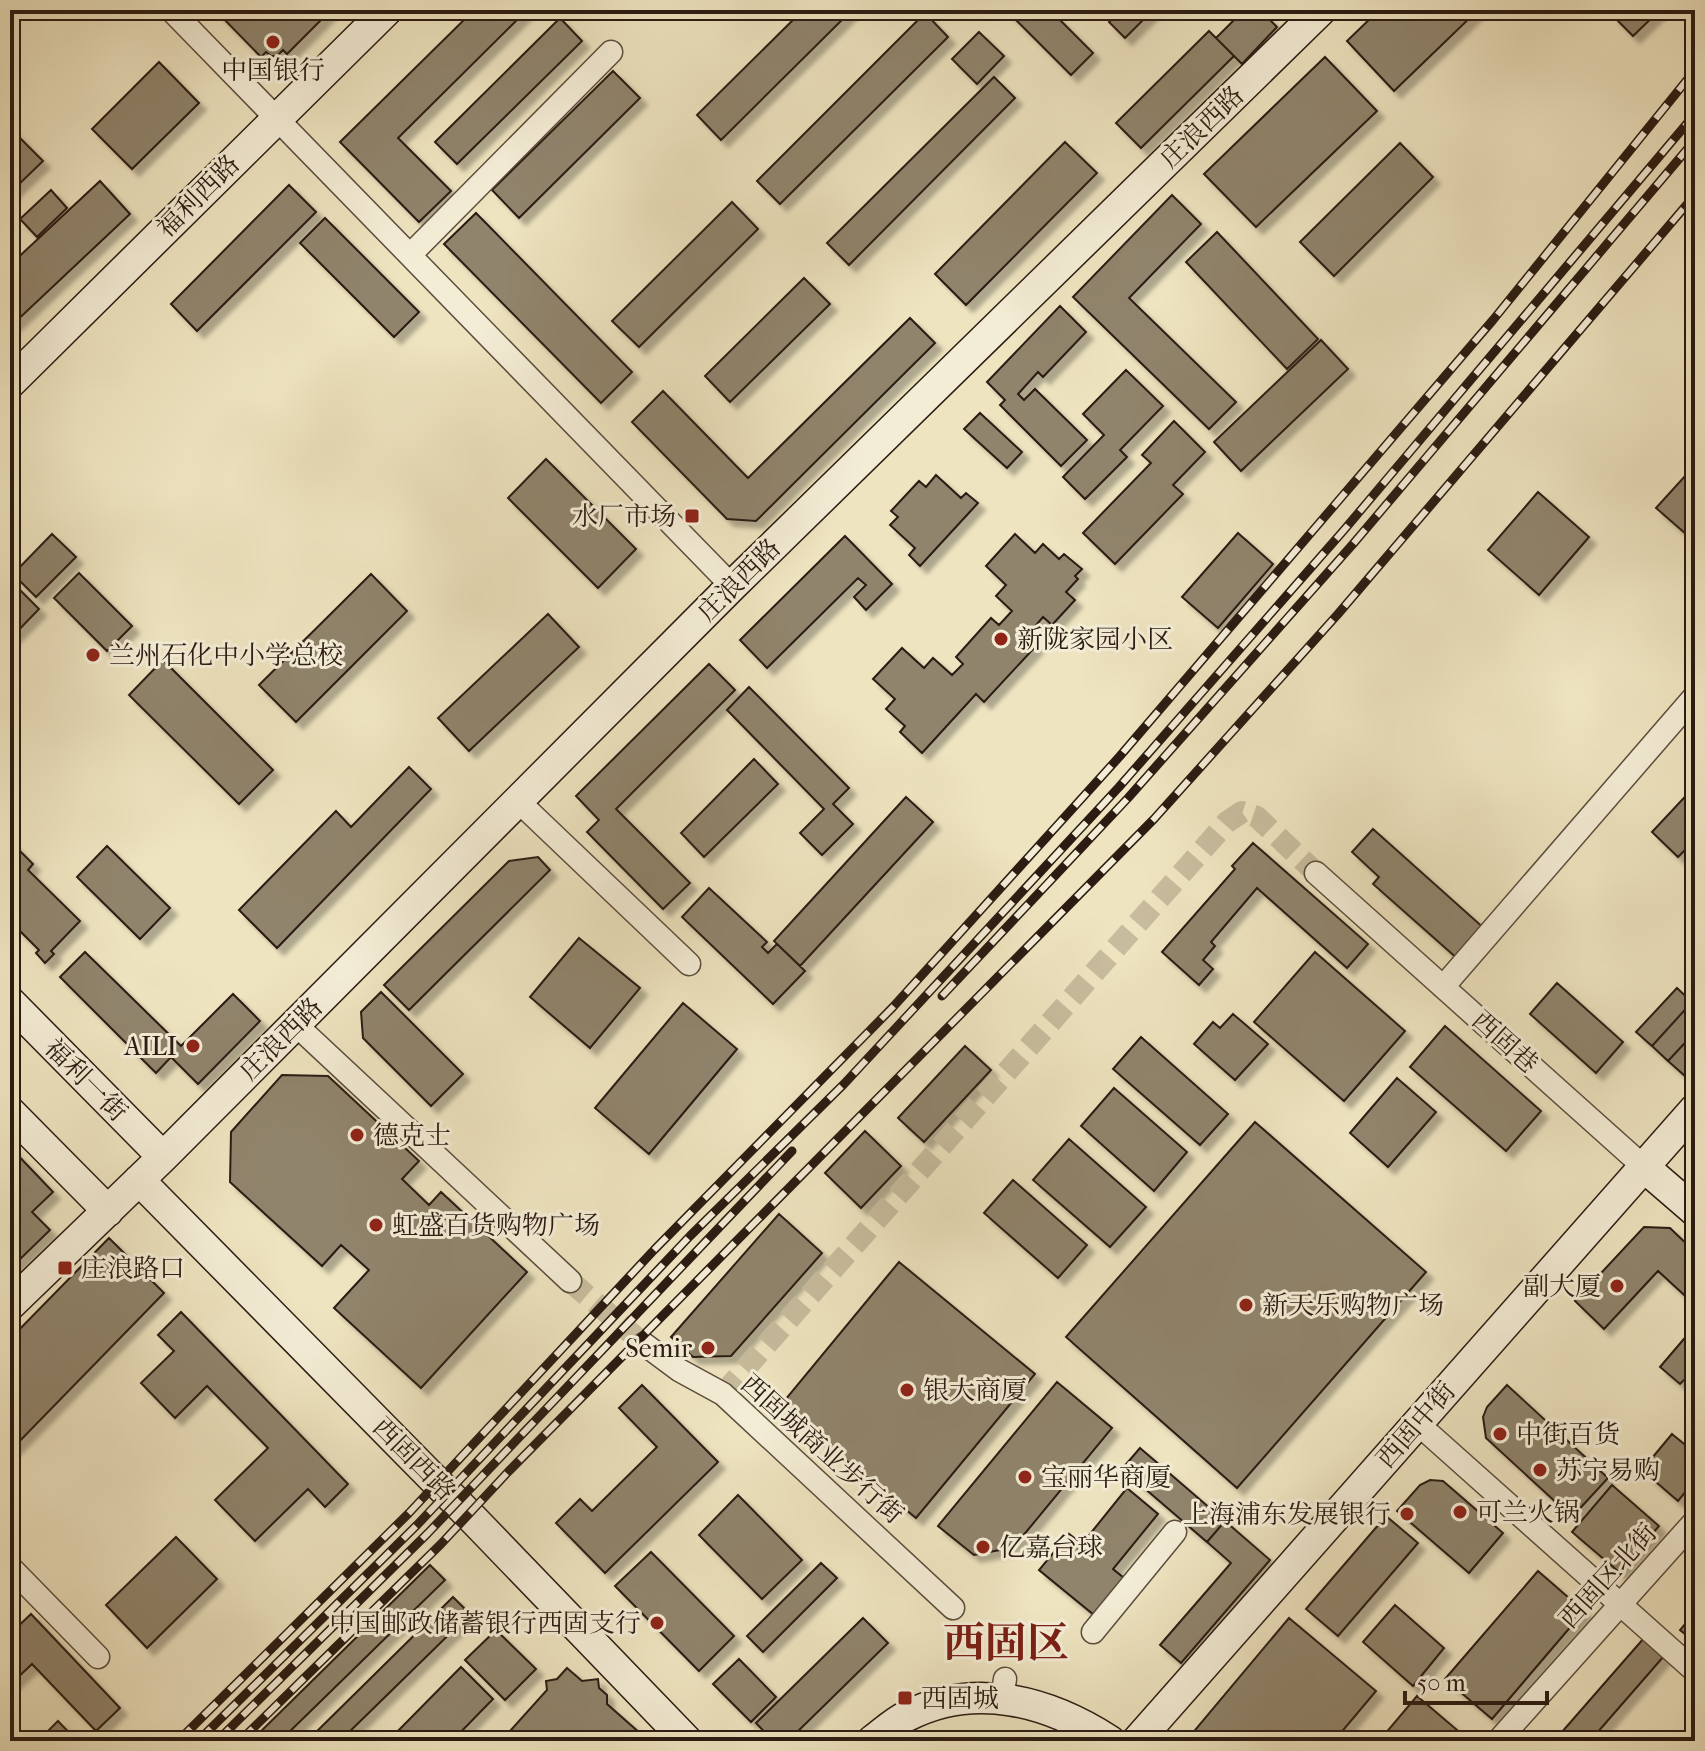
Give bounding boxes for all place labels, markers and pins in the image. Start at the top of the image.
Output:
marker: 中国银行 [264,33,282,51]
place label: 中国银行 [221,55,325,86]
place label: 水厂市场 [572,501,676,532]
marker: 水厂市场 [683,507,701,525]
place label: 新陇家园小区 [1017,624,1173,655]
marker: 新陇家园小区 [992,630,1010,648]
place label: 兰州石化中小学总校 [109,640,343,671]
marker: 兰州石化中小学总校 [84,646,102,664]
place label: AILI [123,1031,177,1062]
marker: AILI [184,1037,202,1055]
place label: 德克士 [373,1120,451,1151]
marker: 德克士 [348,1126,366,1144]
place label: 虹盛百货购物广场 [392,1210,600,1241]
marker: 虹盛百货购物广场 [367,1216,385,1234]
place label: 庄浪路口 [81,1253,185,1284]
marker: 庄浪路口 [56,1259,74,1277]
place label: 副大厦 [1523,1271,1601,1302]
marker: 副大厦 [1608,1277,1626,1295]
place label: 新天乐购物广场 [1262,1290,1444,1321]
marker: 新天乐购物广场 [1237,1296,1255,1314]
place label: Semir [625,1333,692,1364]
marker: Semir [699,1339,717,1357]
place label: 银大商厦 [923,1375,1027,1406]
marker: 银大商厦 [898,1381,916,1399]
place label: 中街百货 [1516,1419,1620,1450]
marker: 中街百货 [1491,1425,1509,1443]
place label: 苏宁易购 [1556,1455,1660,1486]
marker: 苏宁易购 [1531,1461,1549,1479]
place label: 宝丽华商厦 [1041,1462,1171,1493]
marker: 宝丽华商厦 [1016,1468,1034,1486]
place label: 可兰火锅 [1476,1497,1580,1528]
place label: 上海浦东发展银行 [1183,1499,1391,1530]
marker: 可兰火锅 [1451,1503,1469,1521]
marker: 上海浦东发展银行 [1398,1505,1416,1523]
place label: 亿嘉台球 [999,1532,1103,1563]
marker: 亿嘉台球 [974,1538,992,1556]
place label: 中国邮政储蓄银行西固支行 [329,1608,641,1639]
marker: 中国邮政储蓄银行西固支行 [648,1614,666,1632]
place label: 西固城 [921,1683,999,1714]
marker: 西固城 [896,1689,914,1707]

